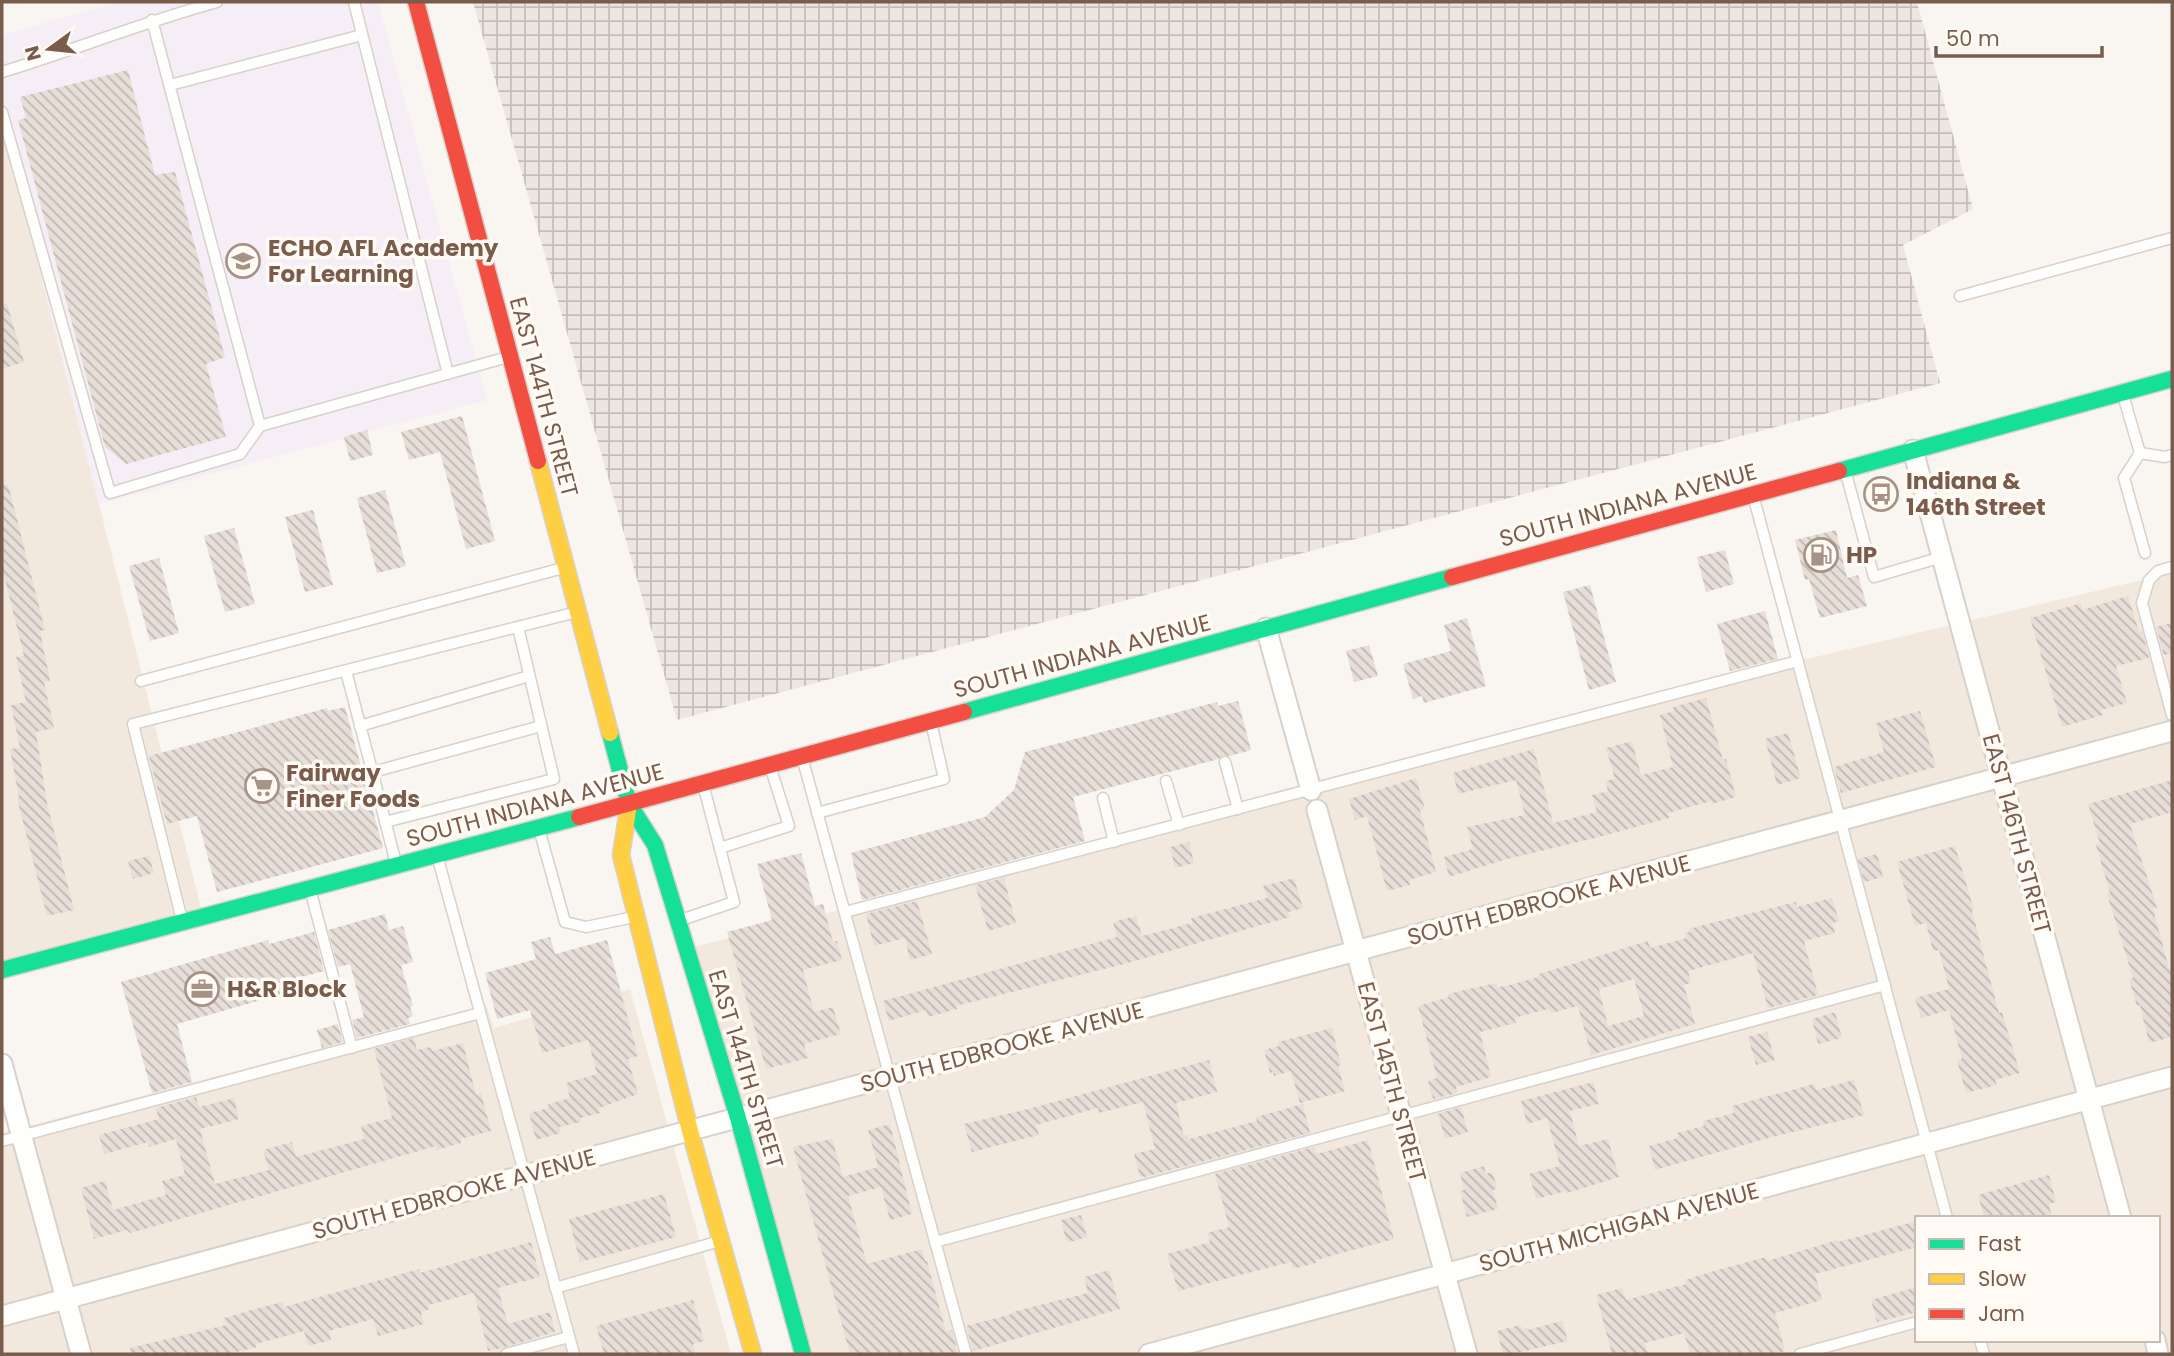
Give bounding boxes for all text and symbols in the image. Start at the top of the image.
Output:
north arrow [14,14,84,84]
scale bar [1936,14,2102,58]
text: 50 m [1946,24,2000,53]
text: N [18,43,48,64]
place label: ECHO AFL Academy For Learning [268,232,499,290]
school or university icon: ECHO AFL Academy For Learning [224,242,262,280]
street label: EAST 144TH STREET [502,293,586,501]
street label: SOUTH INDIANA AVENUE [1496,455,1760,555]
place label: Indiana & 146th Street [1906,465,2046,523]
bus stop icon: Indiana & 146th Street [1862,475,1900,513]
fuel station icon: HP [1802,536,1840,574]
place label: HP [1846,539,1877,571]
street label: SOUTH INDIANA AVENUE [950,606,1214,706]
street label: EAST 146TH STREET [1975,730,2059,938]
street label: SOUTH INDIANA AVENUE [403,755,667,855]
place label: Fairway Finer Foods [286,757,420,815]
supermarket icon: Fairway Finer Foods [243,767,281,805]
street label: SOUTH EDBROOKE AVENUE [1404,847,1694,953]
street label: EAST 144TH STREET [701,966,791,1172]
office icon: H&R Block [183,970,221,1008]
place label: H&R Block [227,973,348,1005]
street label: EAST 145TH STREET [1350,978,1434,1186]
street label: SOUTH EDBROOKE AVENUE [857,994,1147,1100]
street label: SOUTH EDBROOKE AVENUE [309,1141,599,1247]
street label: SOUTH MICHIGAN AVENUE [1476,1174,1762,1280]
legend [1915,1216,2160,1342]
text: Fast [1978,1229,2021,1258]
text: Slow [1978,1264,2026,1293]
text: Jam [1978,1299,2025,1328]

